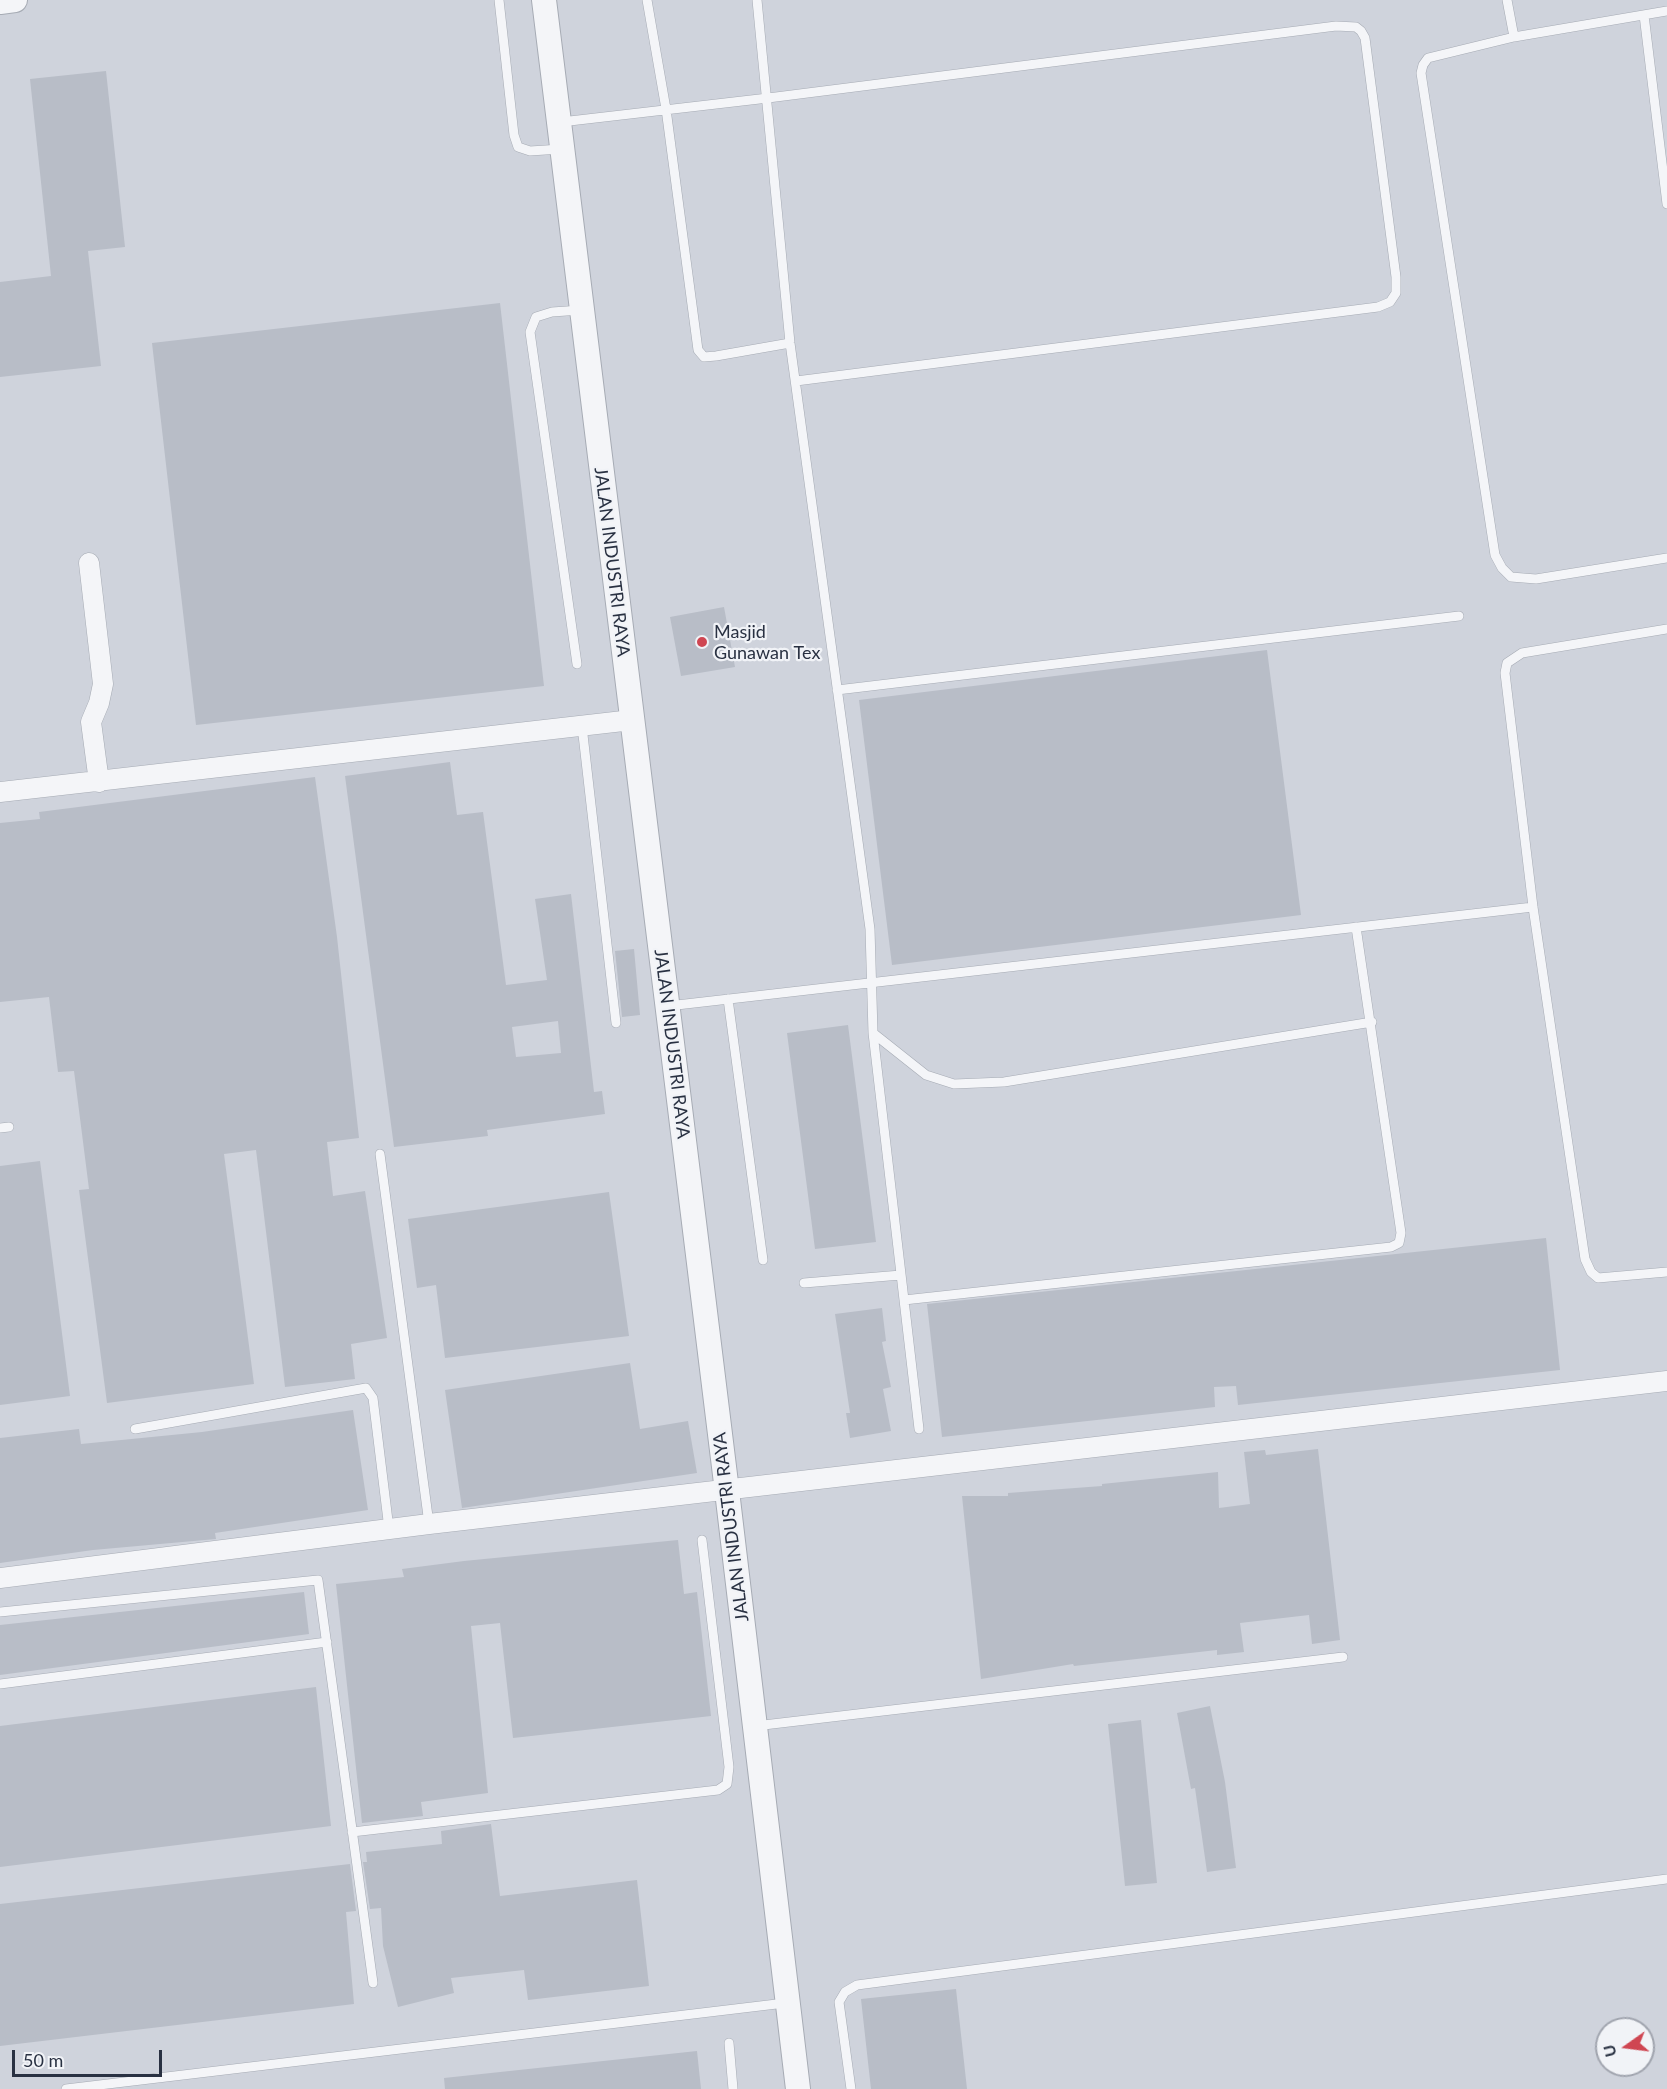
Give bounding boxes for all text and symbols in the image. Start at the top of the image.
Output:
street label: JALAN INDUSTRI RAYA [590,466,634,658]
place label: Masjid Gunawan Tex [714,621,820,664]
marker: Masjid Gunawan Tex [695,635,709,649]
street label: JALAN INDUSTRI RAYA [650,948,694,1140]
street label: JALAN INDUSTRI RAYA [709,1431,753,1623]
north arrow [1595,2017,1655,2077]
scale bar [15,2038,165,2076]
text: U [1598,2043,1620,2059]
text: 50 m [23,2049,63,2071]

